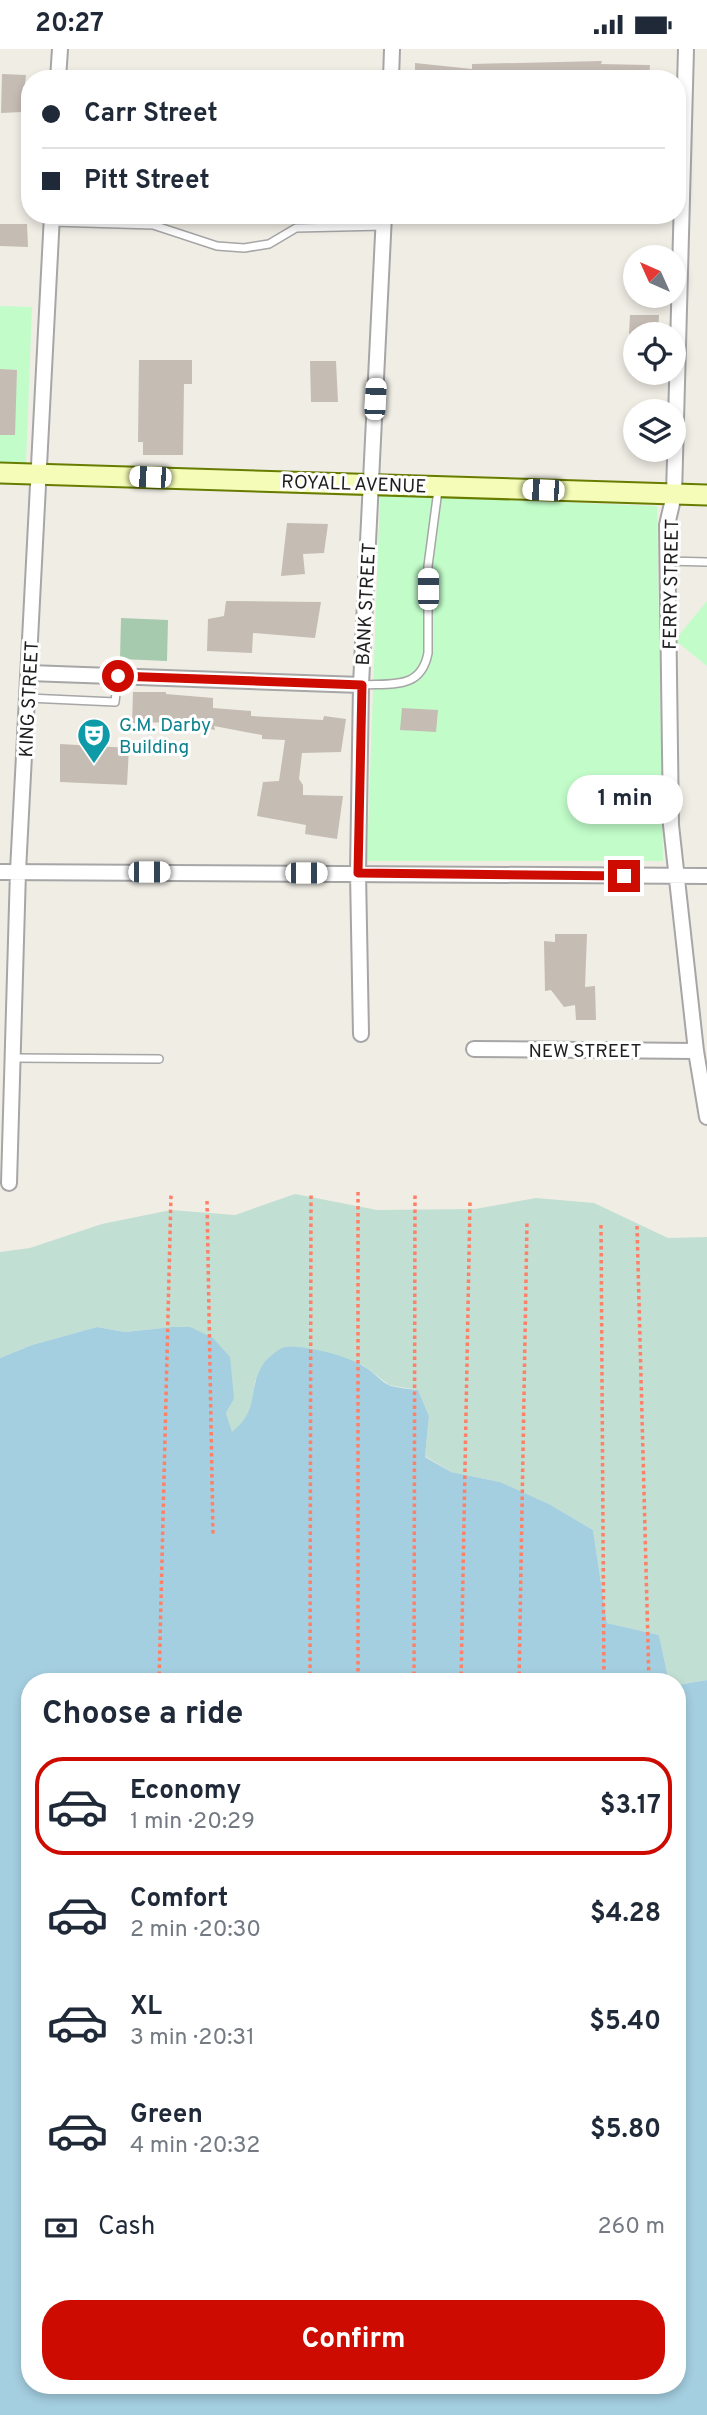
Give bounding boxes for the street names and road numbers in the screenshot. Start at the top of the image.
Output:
street label: ROYALL AVENUE [281,470,427,500]
street label: FERRY STREET [659,518,685,650]
street label: BANK STREET [352,542,382,666]
street label: KING STREET [15,640,45,758]
street label: NEW STREET [528,1040,642,1064]

